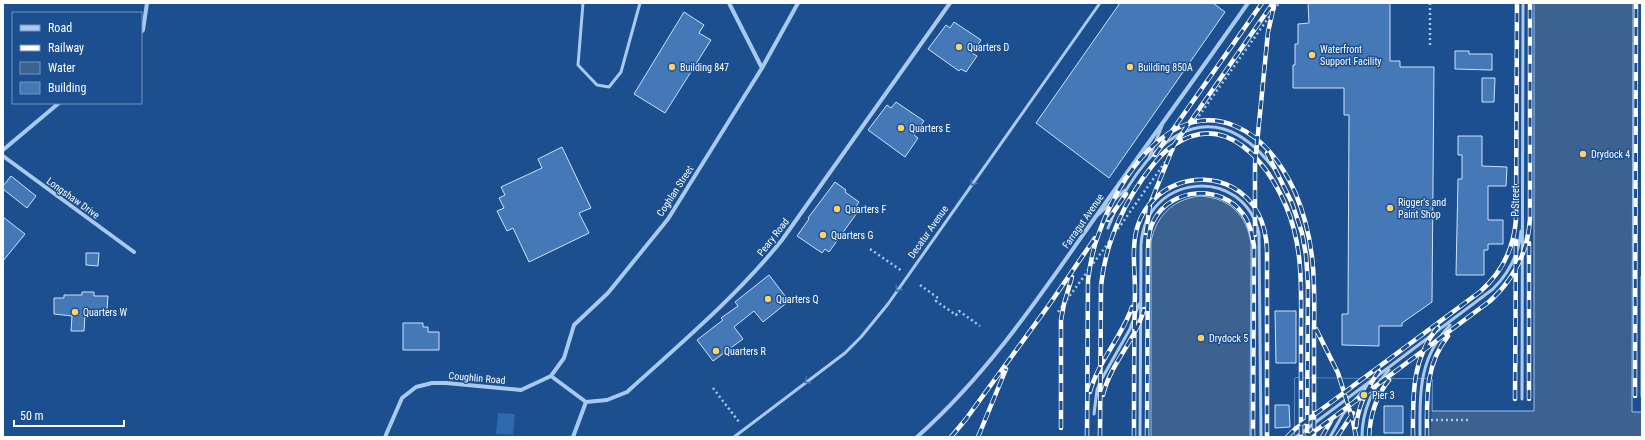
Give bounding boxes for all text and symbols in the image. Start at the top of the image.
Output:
legend [12,12,142,104]
text: Road [48,21,72,35]
text: Railway [48,41,84,55]
marker: Quarters D [954,42,964,52]
place label: Quarters D [967,42,1009,53]
place label: Waterfront Support Facility [1320,44,1382,67]
marker: Waterfront Support Facility [1307,50,1317,60]
text: Water [48,61,76,75]
marker: Building 847 [667,62,677,72]
place label: Building 847 [680,62,729,73]
marker: Building 850A [1125,62,1135,72]
place label: Building 850A [1138,62,1193,73]
text: Building [48,81,86,95]
marker: Quarters E [896,123,906,133]
place label: Quarters E [909,123,950,134]
marker: Drydock 4 [1578,149,1588,159]
place label: Drydock 4 [1591,149,1630,160]
street label: Coghlan Street [655,164,695,218]
street label: Longshaw Drive [44,175,102,221]
one-way arrow [970,179,978,186]
street label: P Street [1510,185,1521,217]
street label: Farragut Avenue [1060,191,1106,250]
place label: Rigger's and Paint Shop [1398,197,1446,220]
street label: Decatur Avenue [906,203,950,260]
marker: Rigger's and Paint Shop [1385,203,1395,213]
marker: Quarters F [832,204,842,214]
place label: Quarters F [845,204,886,215]
street label: Peary Road [755,216,791,258]
marker: Quarters G [818,230,828,240]
place label: Quarters G [831,230,873,241]
one-way arrow [895,285,903,292]
marker: Quarters Q [763,294,773,304]
place label: Quarters Q [776,294,819,305]
marker: Quarters W [70,307,80,317]
place label: Quarters W [83,307,127,318]
marker: Drydock 5 [1196,333,1206,343]
place label: Drydock 5 [1209,333,1248,344]
marker: Quarters R [711,346,721,356]
place label: Quarters R [724,346,766,357]
street label: Coughlin Road [448,370,506,386]
one-way arrow [805,376,812,383]
marker: Pier 3 [1359,390,1369,400]
place label: Pier 3 [1372,390,1395,401]
scale bar [14,402,124,428]
text: 50 m [20,409,44,423]

